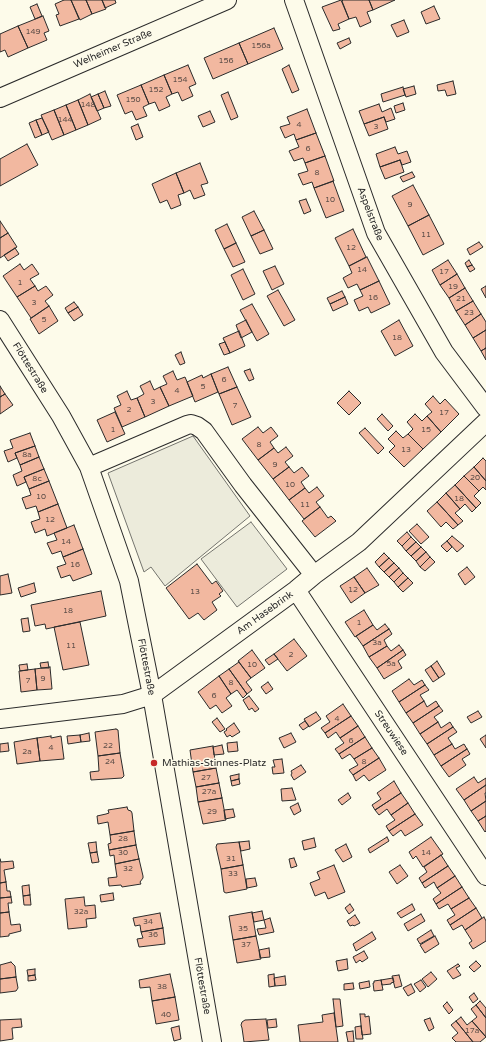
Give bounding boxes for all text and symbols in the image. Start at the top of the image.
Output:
house number: 149 [25,27,41,37]
street label: Welheimer Straße [72,27,154,71]
house number: 156a [251,41,271,51]
house number: 156 [218,56,234,66]
house number: 154 [172,75,188,85]
house number: 152 [148,85,164,95]
house number: 150 [125,95,141,105]
house number: 148 [80,100,96,110]
house number: 144 [57,115,73,125]
house number: 4 [296,120,302,130]
house number: 3 [373,122,379,132]
house number: 6 [305,144,311,154]
house number: 8 [314,168,320,178]
street label: Aspelstraße [354,185,386,243]
house number: 10 [325,195,335,205]
house number: 9 [407,200,413,210]
house number: 11 [421,230,431,240]
house number: 12 [346,243,356,253]
house number: 14 [357,265,367,275]
house number: 17 [439,267,449,277]
house number: 1 [17,278,23,288]
house number: 19 [448,282,458,292]
house number: 16 [368,293,378,303]
house number: 21 [456,294,466,304]
house number: 3 [31,298,37,308]
house number: 23 [464,308,474,318]
house number: 5 [41,315,47,325]
house number: 18 [392,333,402,343]
street label: Flöttestraße [10,340,50,396]
house number: 6 [221,375,227,385]
house number: 5 [200,382,206,392]
house number: 4 [174,386,180,396]
house number: 3 [150,397,156,407]
house number: 7 [232,401,238,411]
house number: 2 [126,405,132,415]
house number: 17 [439,408,449,418]
house number: 1 [110,425,116,435]
house number: 15 [421,425,431,435]
house number: 8 [256,440,262,450]
house number: 13 [401,445,411,455]
house number: 8a [22,450,32,460]
house number: 9 [272,460,278,470]
house number: 20 [470,473,480,483]
house number: 8c [32,474,42,484]
house number: 10 [285,480,295,490]
house number: 10 [36,492,46,502]
house number: 18 [454,494,464,504]
house number: 11 [300,500,310,510]
house number: 12 [45,515,55,525]
house number: 14 [61,537,71,547]
house number: 16 [70,560,80,570]
house number: 12 [348,585,358,595]
house number: 13 [190,587,200,597]
street label: Am Hasebrink [234,588,296,638]
house number: 18 [63,606,73,616]
house number: 1 [356,618,362,628]
street label: Flöttestraße [135,638,157,696]
house number: 3a [372,638,382,648]
house number: 11 [66,641,76,651]
house number: 2 [288,650,294,660]
house number: 5a [386,659,396,669]
house number: 10 [247,660,257,670]
house number: 9 [40,674,46,684]
house number: 7 [25,676,31,686]
house number: 8 [228,678,234,688]
house number: 6 [211,691,217,701]
street label: Streuwiese [372,708,410,758]
house number: 4 [334,714,340,724]
house number: 6 [348,736,354,746]
house number: 22 [103,741,113,751]
house number: 4 [48,743,54,753]
house number: 2a [22,747,32,757]
house number: 24 [105,757,115,767]
place label: Mathias-Stinnes-Platz [162,757,266,769]
house number: 8 [361,757,367,767]
marker: Mathias-Stinnes-Platz [149,758,159,768]
house number: 27 [201,773,211,783]
house number: 27a [202,787,216,797]
house number: 29 [207,807,217,817]
house number: 28 [118,834,128,844]
house number: 30 [118,848,128,858]
house number: 14 [421,848,431,858]
house number: 31 [226,854,236,864]
house number: 32 [123,864,133,874]
house number: 33 [228,869,238,879]
house number: 32a [74,907,88,917]
house number: 34 [143,917,153,927]
house number: 35 [238,924,248,934]
house number: 36 [148,930,158,940]
house number: 37 [241,940,251,950]
street label: Flöttestraße [191,957,213,1015]
house number: 38 [157,982,167,992]
house number: 40 [161,1010,171,1020]
house number: 17a [465,1026,479,1036]

